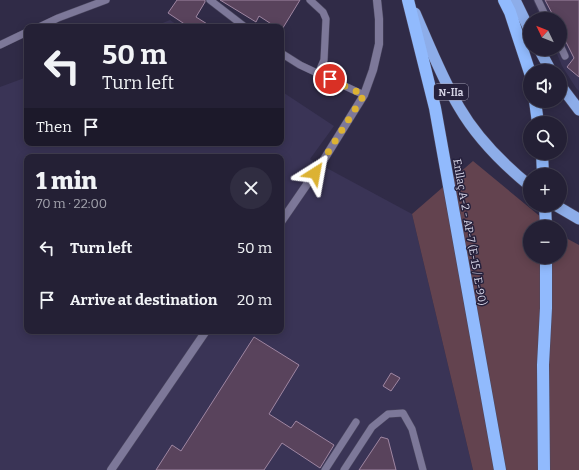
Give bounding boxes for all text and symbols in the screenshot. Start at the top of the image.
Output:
north arrow [523,12,567,56]
map controls [523,12,567,264]
text: 50 m [102,38,167,71]
icon: left [36,40,88,92]
pin [313,62,347,96]
button: sound [523,64,567,108]
icon: arrive [319,68,341,90]
text: Turn left [102,72,174,94]
road number: N-IIa [434,84,468,100]
icon: arrive [80,116,102,138]
button: search [523,116,567,160]
text: Then [36,118,72,136]
position arrow [294,152,336,194]
street label: Enllaç A-2 - AP-7 (E-15 / E-90) [450,158,489,307]
text: 1 min [36,167,97,195]
button: close [230,167,272,209]
button: + [523,168,567,212]
text: 70 m · 22:00 [36,196,107,211]
button: − [523,220,567,264]
icon: left [36,237,58,259]
text: Turn left [70,239,132,257]
text: 50 m [237,239,272,257]
icon: arrive [36,289,58,311]
text: Arrive at destination [70,291,217,309]
text: 20 m [237,291,272,309]

